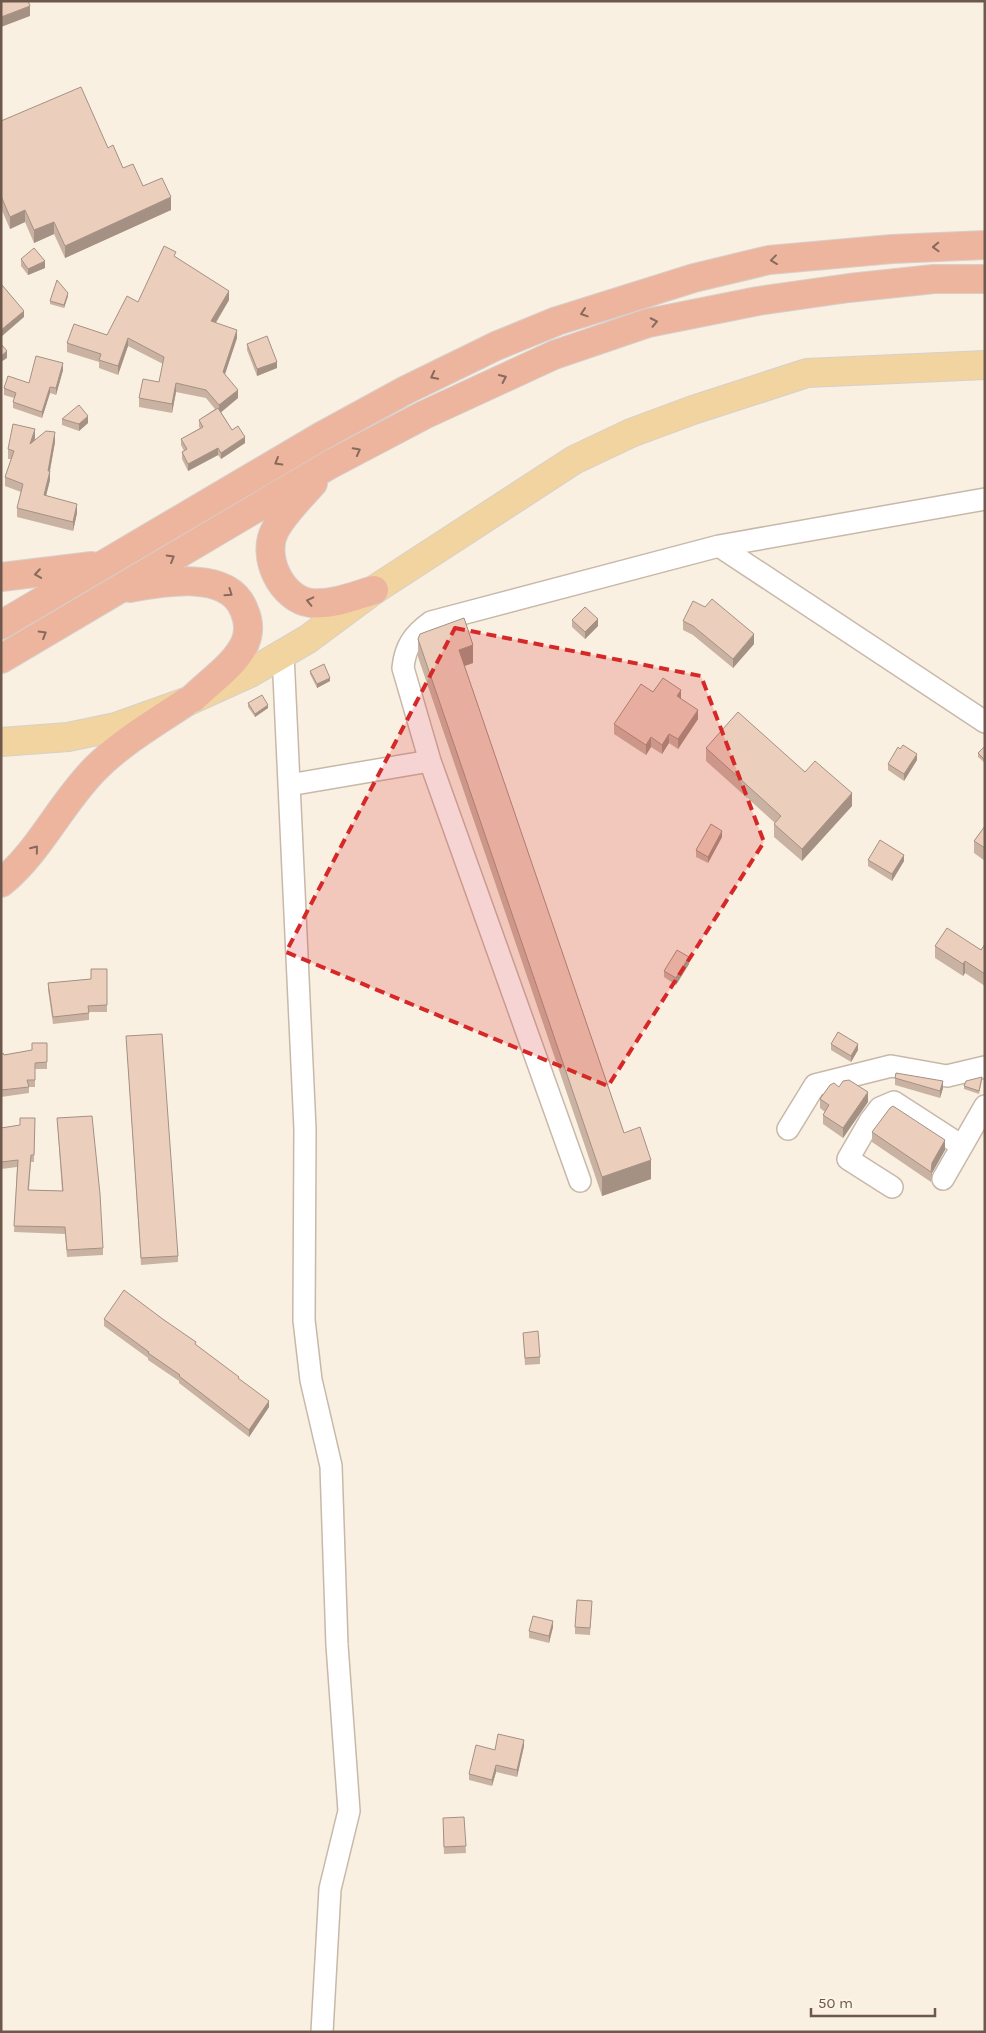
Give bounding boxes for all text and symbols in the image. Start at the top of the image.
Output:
one-way arrow [932,242,940,252]
one-way arrow [770,254,778,265]
one-way arrow [580,307,589,317]
one-way arrow [650,317,659,327]
one-way arrow [431,370,440,380]
one-way arrow [497,375,506,385]
one-way arrow [352,447,361,457]
one-way arrow [274,456,283,466]
one-way arrow [165,554,174,564]
one-way arrow [33,568,42,578]
one-way arrow [223,587,233,596]
one-way arrow [306,596,315,607]
one-way arrow [38,630,47,640]
one-way arrow [30,845,39,854]
scale bar [811,1986,935,2018]
text: 50 m [818,1994,853,2012]

